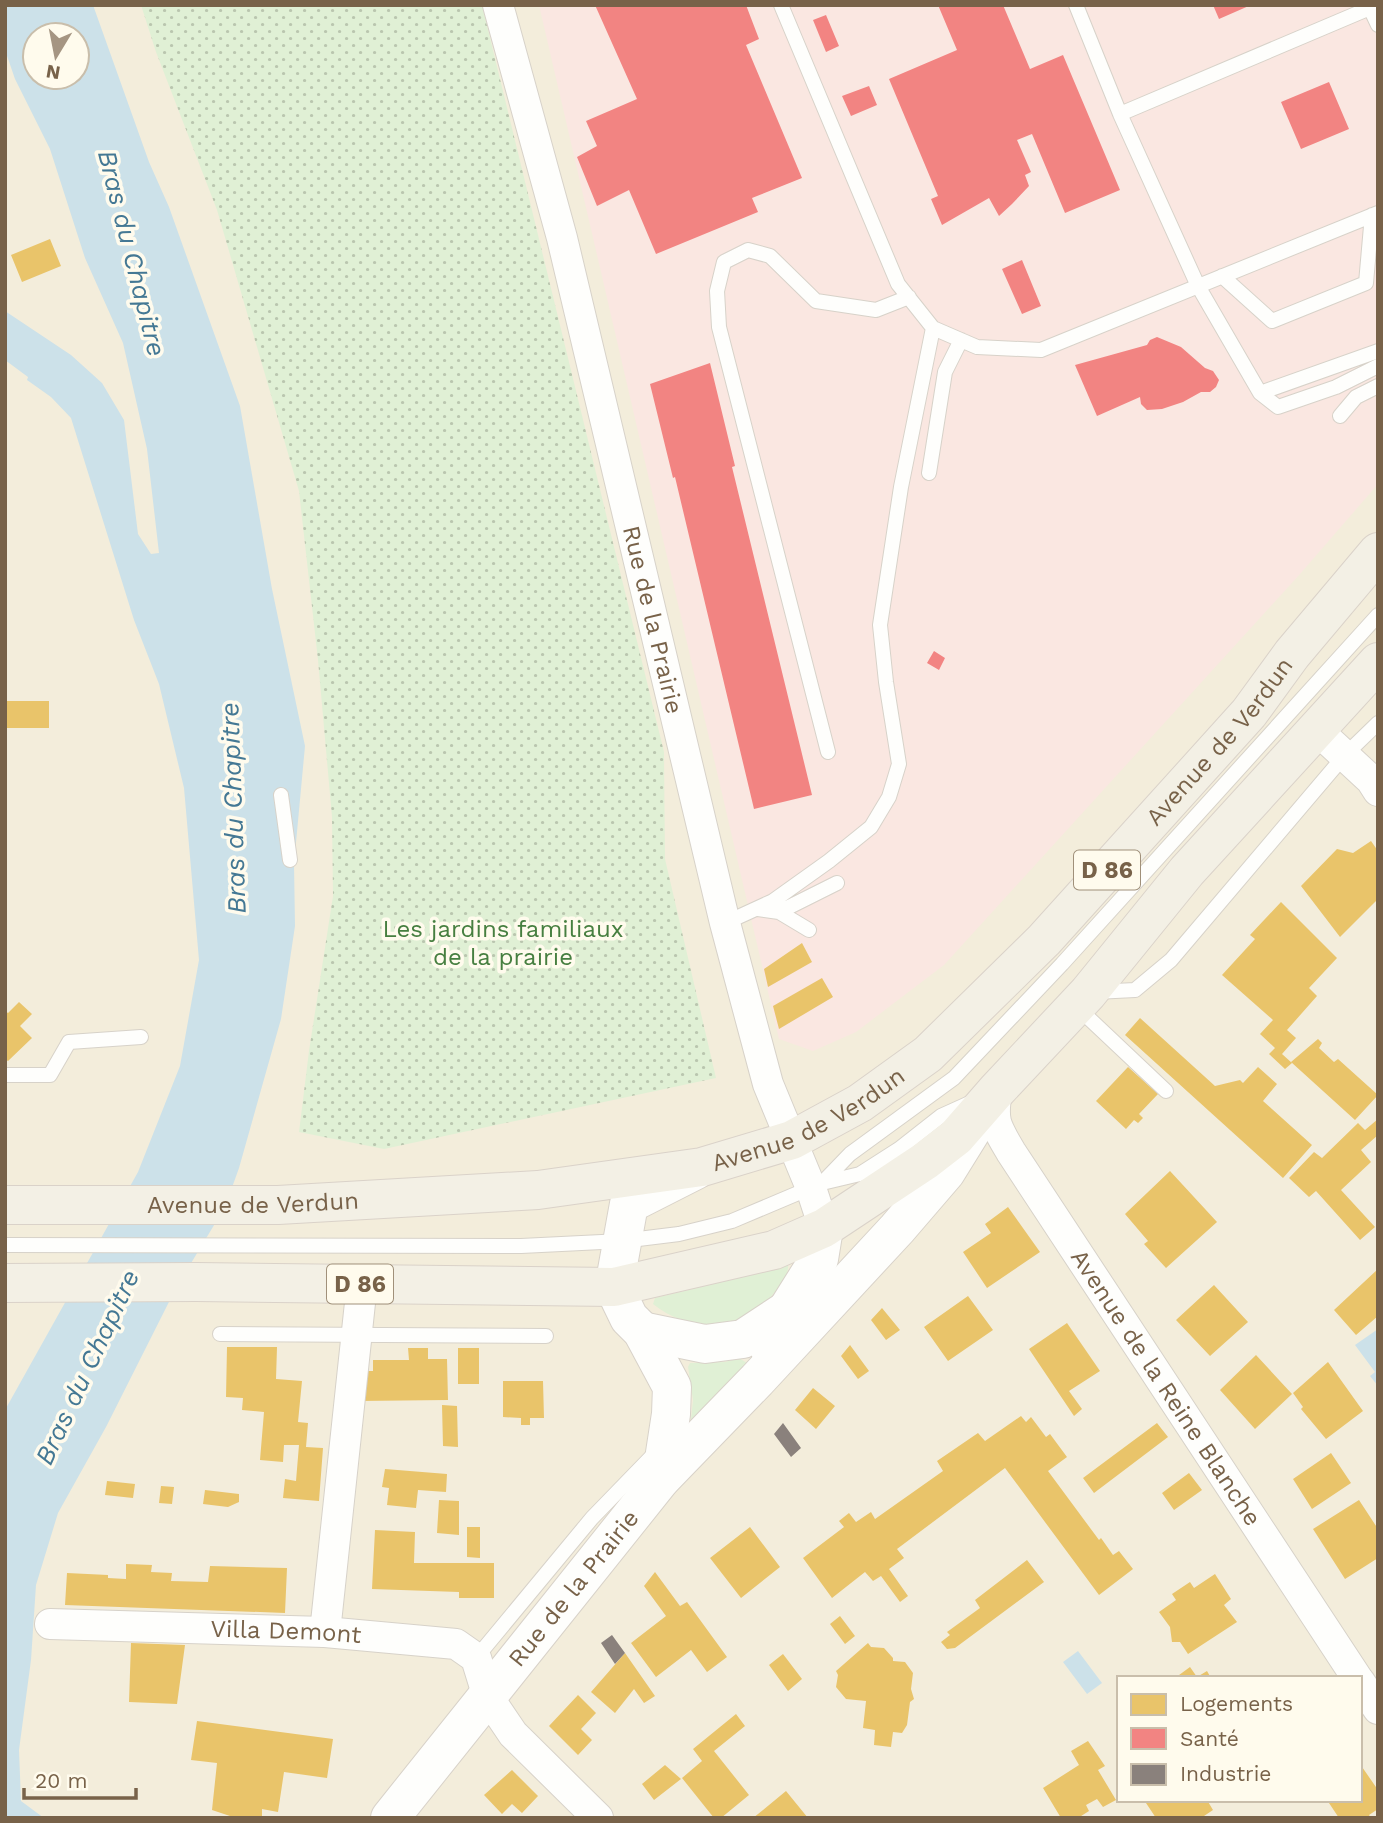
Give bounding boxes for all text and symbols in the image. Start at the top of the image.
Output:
north arrow [21,21,91,91]
text: N [44,60,62,85]
water label: Bras du Chapitre [92,147,172,359]
street label: Rue de la Prairie [617,523,689,717]
street label: Avenue de Verdun [1140,652,1299,831]
water label: Bras du Chapitre [214,702,252,914]
road number: D 86 [1074,850,1140,890]
park label: Les jardins familiaux de la prairie [382,915,624,971]
street label: Avenue de Verdun [709,1062,910,1177]
street label: Avenue de Verdun [147,1186,360,1219]
street label: Avenue de la Reine Blanche [1065,1244,1267,1531]
road number: D 86 [327,1264,393,1303]
water label: Bras du Chapitre [29,1265,145,1469]
street label: Rue de la Prairie [503,1504,645,1672]
street label: Villa Demont [210,1615,363,1649]
legend [1117,1676,1362,1802]
text: Logements [1180,1691,1293,1716]
text: Santé [1180,1726,1239,1751]
scale bar [24,1756,136,1800]
text: Industrie [1180,1761,1271,1786]
text: 20 m [35,1768,87,1793]

